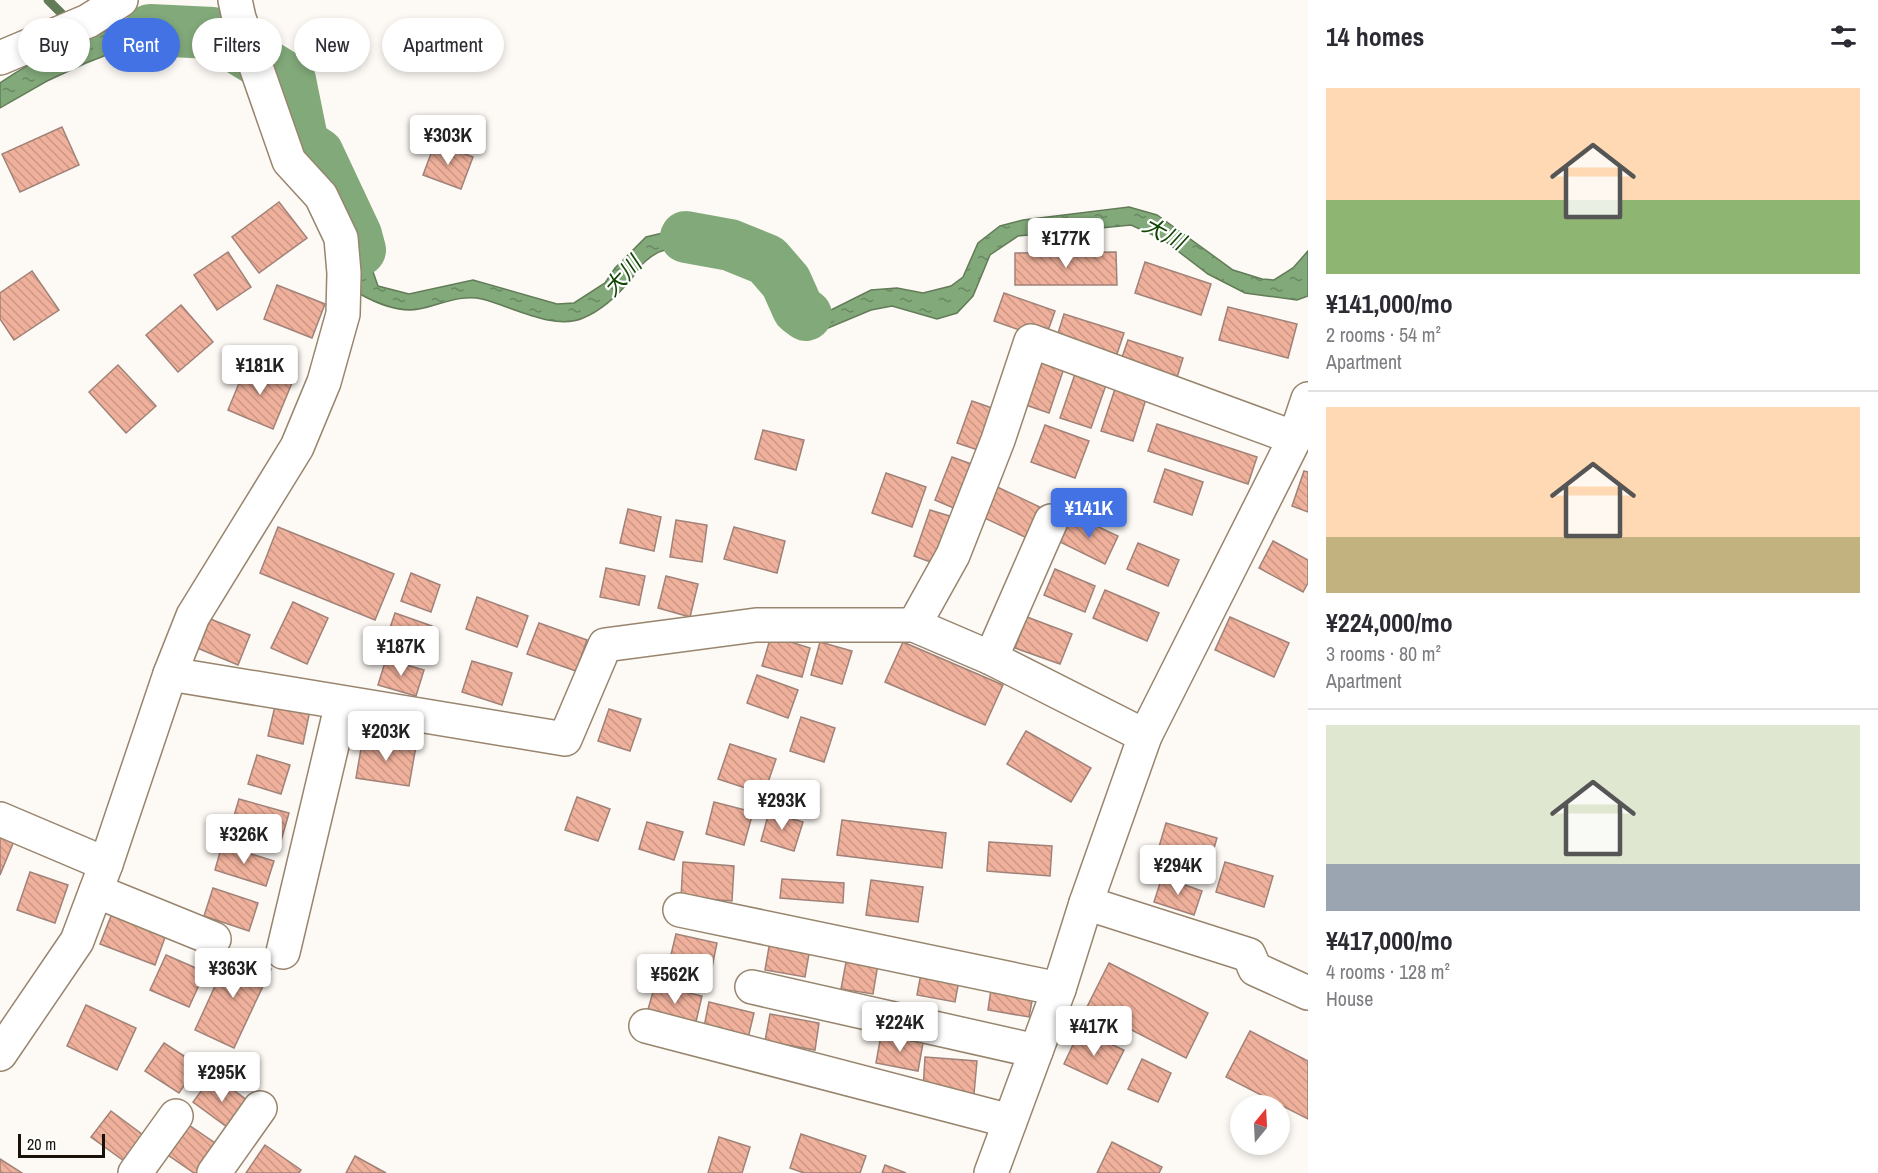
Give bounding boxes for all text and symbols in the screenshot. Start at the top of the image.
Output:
chip: Buy [18,18,90,72]
chip: Rent [102,18,180,72]
chip: Filters [192,18,282,72]
chip: New [294,18,370,72]
chip: Apartment [382,18,504,72]
text: 14 homes [1326,19,1424,54]
icon: filters [1827,20,1860,53]
pin: ¥303K [406,115,490,166]
text: ¥303K [424,121,472,148]
icon: home [1539,127,1647,235]
water label: 大川 [1138,209,1192,258]
pin: ¥177K [1024,218,1108,269]
text: ¥177K [1042,224,1090,251]
water label: 大川 [596,248,649,302]
text: ¥141,000/mo [1326,286,1453,321]
text: 2 rooms · 54 m² [1326,321,1441,348]
pin: ¥181K [218,345,302,396]
text: Apartment [1326,348,1402,375]
text: ¥181K [236,351,284,378]
icon: home [1539,446,1647,554]
pin: ¥141K [1047,488,1131,539]
text: ¥141K [1065,494,1113,521]
text: ¥224,000/mo [1326,605,1453,640]
pin: ¥187K [359,626,443,677]
text: ¥187K [377,632,425,659]
text: 3 rooms · 80 m² [1326,640,1441,667]
text: Apartment [1326,667,1402,694]
pin: ¥203K [344,711,428,762]
text: ¥203K [362,717,410,744]
icon: home [1539,764,1647,872]
pin: ¥293K [740,780,824,831]
text: ¥293K [758,786,806,813]
pin: ¥326K [202,814,286,865]
text: ¥326K [220,820,268,847]
pin: ¥294K [1136,845,1220,896]
text: ¥294K [1154,851,1202,878]
text: ¥417,000/mo [1326,923,1453,958]
pin: ¥363K [191,948,275,999]
text: ¥363K [209,954,257,981]
pin: ¥562K [633,954,717,1005]
text: 4 rooms · 128 m² [1326,958,1450,985]
text: ¥562K [651,960,699,987]
text: House [1326,985,1373,1012]
pin: ¥224K [858,1002,942,1053]
pin: ¥417K [1052,1006,1136,1057]
text: ¥224K [876,1008,924,1035]
text: ¥417K [1070,1012,1118,1039]
pin: ¥295K [180,1052,264,1103]
text: ¥295K [198,1058,246,1085]
north arrow [1230,1095,1290,1155]
map controls [1230,1095,1290,1155]
scale bar [18,1131,105,1158]
text: 20 m [27,1133,56,1155]

